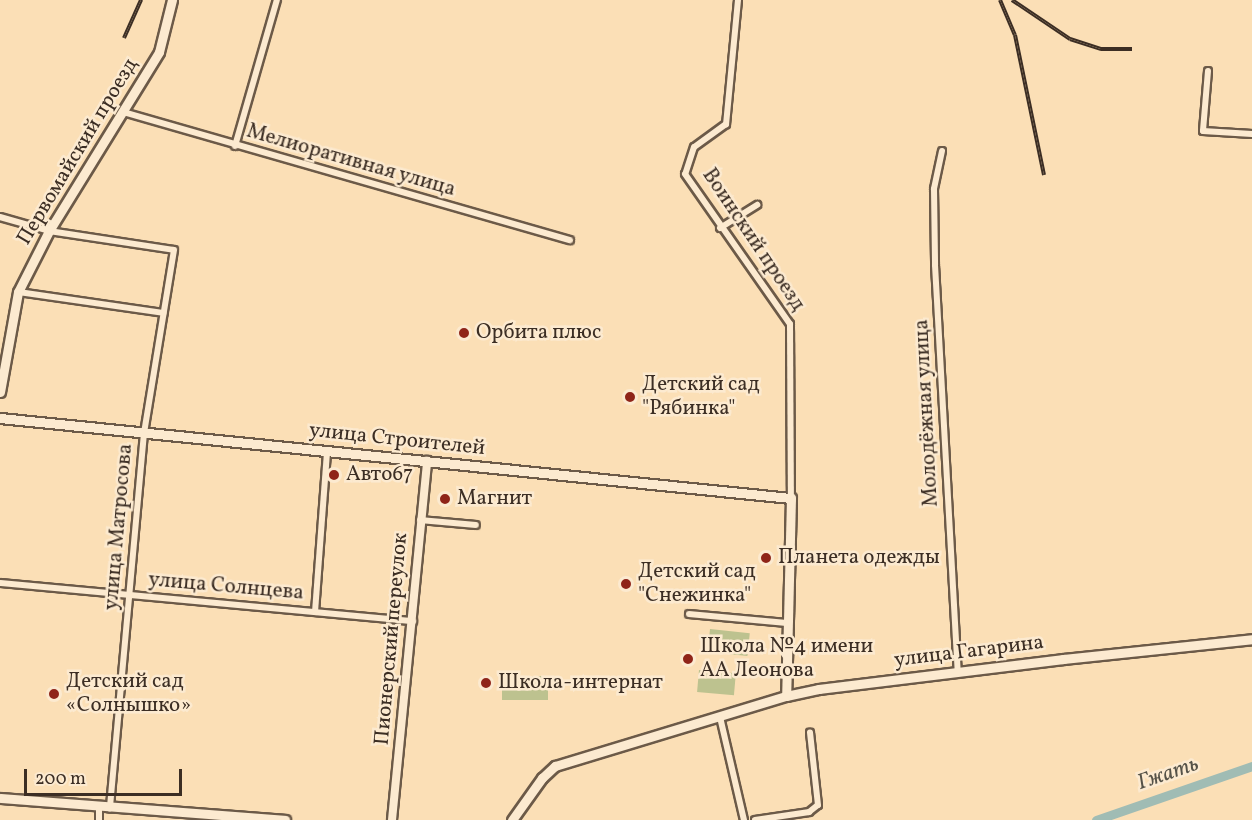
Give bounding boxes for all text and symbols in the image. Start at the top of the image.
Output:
street label: Первомайский проезд [12,54,144,250]
street label: Мелиоративная улица [243,119,459,203]
street label: Воинский проезд [696,164,810,316]
street label: Молодёжная улица [909,318,945,508]
place label: Орбита плюс [476,320,601,346]
marker: Орбита плюс [457,326,471,340]
place label: Детский сад "Рябинка" [642,372,760,422]
marker: Детский сад "Рябинка" [623,390,637,404]
street label: улица Строителей [308,418,486,462]
street label: улица Матросова [99,443,139,611]
place label: Авто67 [346,462,413,488]
marker: Авто67 [327,468,341,482]
place label: Магнит [457,486,532,512]
marker: Магнит [438,492,452,506]
street label: Пионерский переулок [370,532,414,746]
place label: Планета одежды [778,545,940,571]
marker: Планета одежды [759,551,773,565]
place label: Детский сад "Снежинка" [638,559,756,609]
street label: улица Солнцева [147,568,305,606]
marker: Детский сад "Снежинка" [619,577,633,591]
street label: улица Гагарина [893,630,1045,674]
place label: Школа №4 имени АА Леонова [700,634,873,684]
marker: Школа №4 имени АА Леонова [681,652,695,666]
place label: Детский сад «Солнышко» [66,669,191,719]
place label: Школа-интернат [498,670,663,696]
marker: Школа-интернат [479,676,493,690]
marker: Детский сад «Солнышко» [47,687,61,701]
water label: Гжать [1134,751,1202,797]
scale bar [27,757,184,795]
text: 200 m [35,767,86,792]

